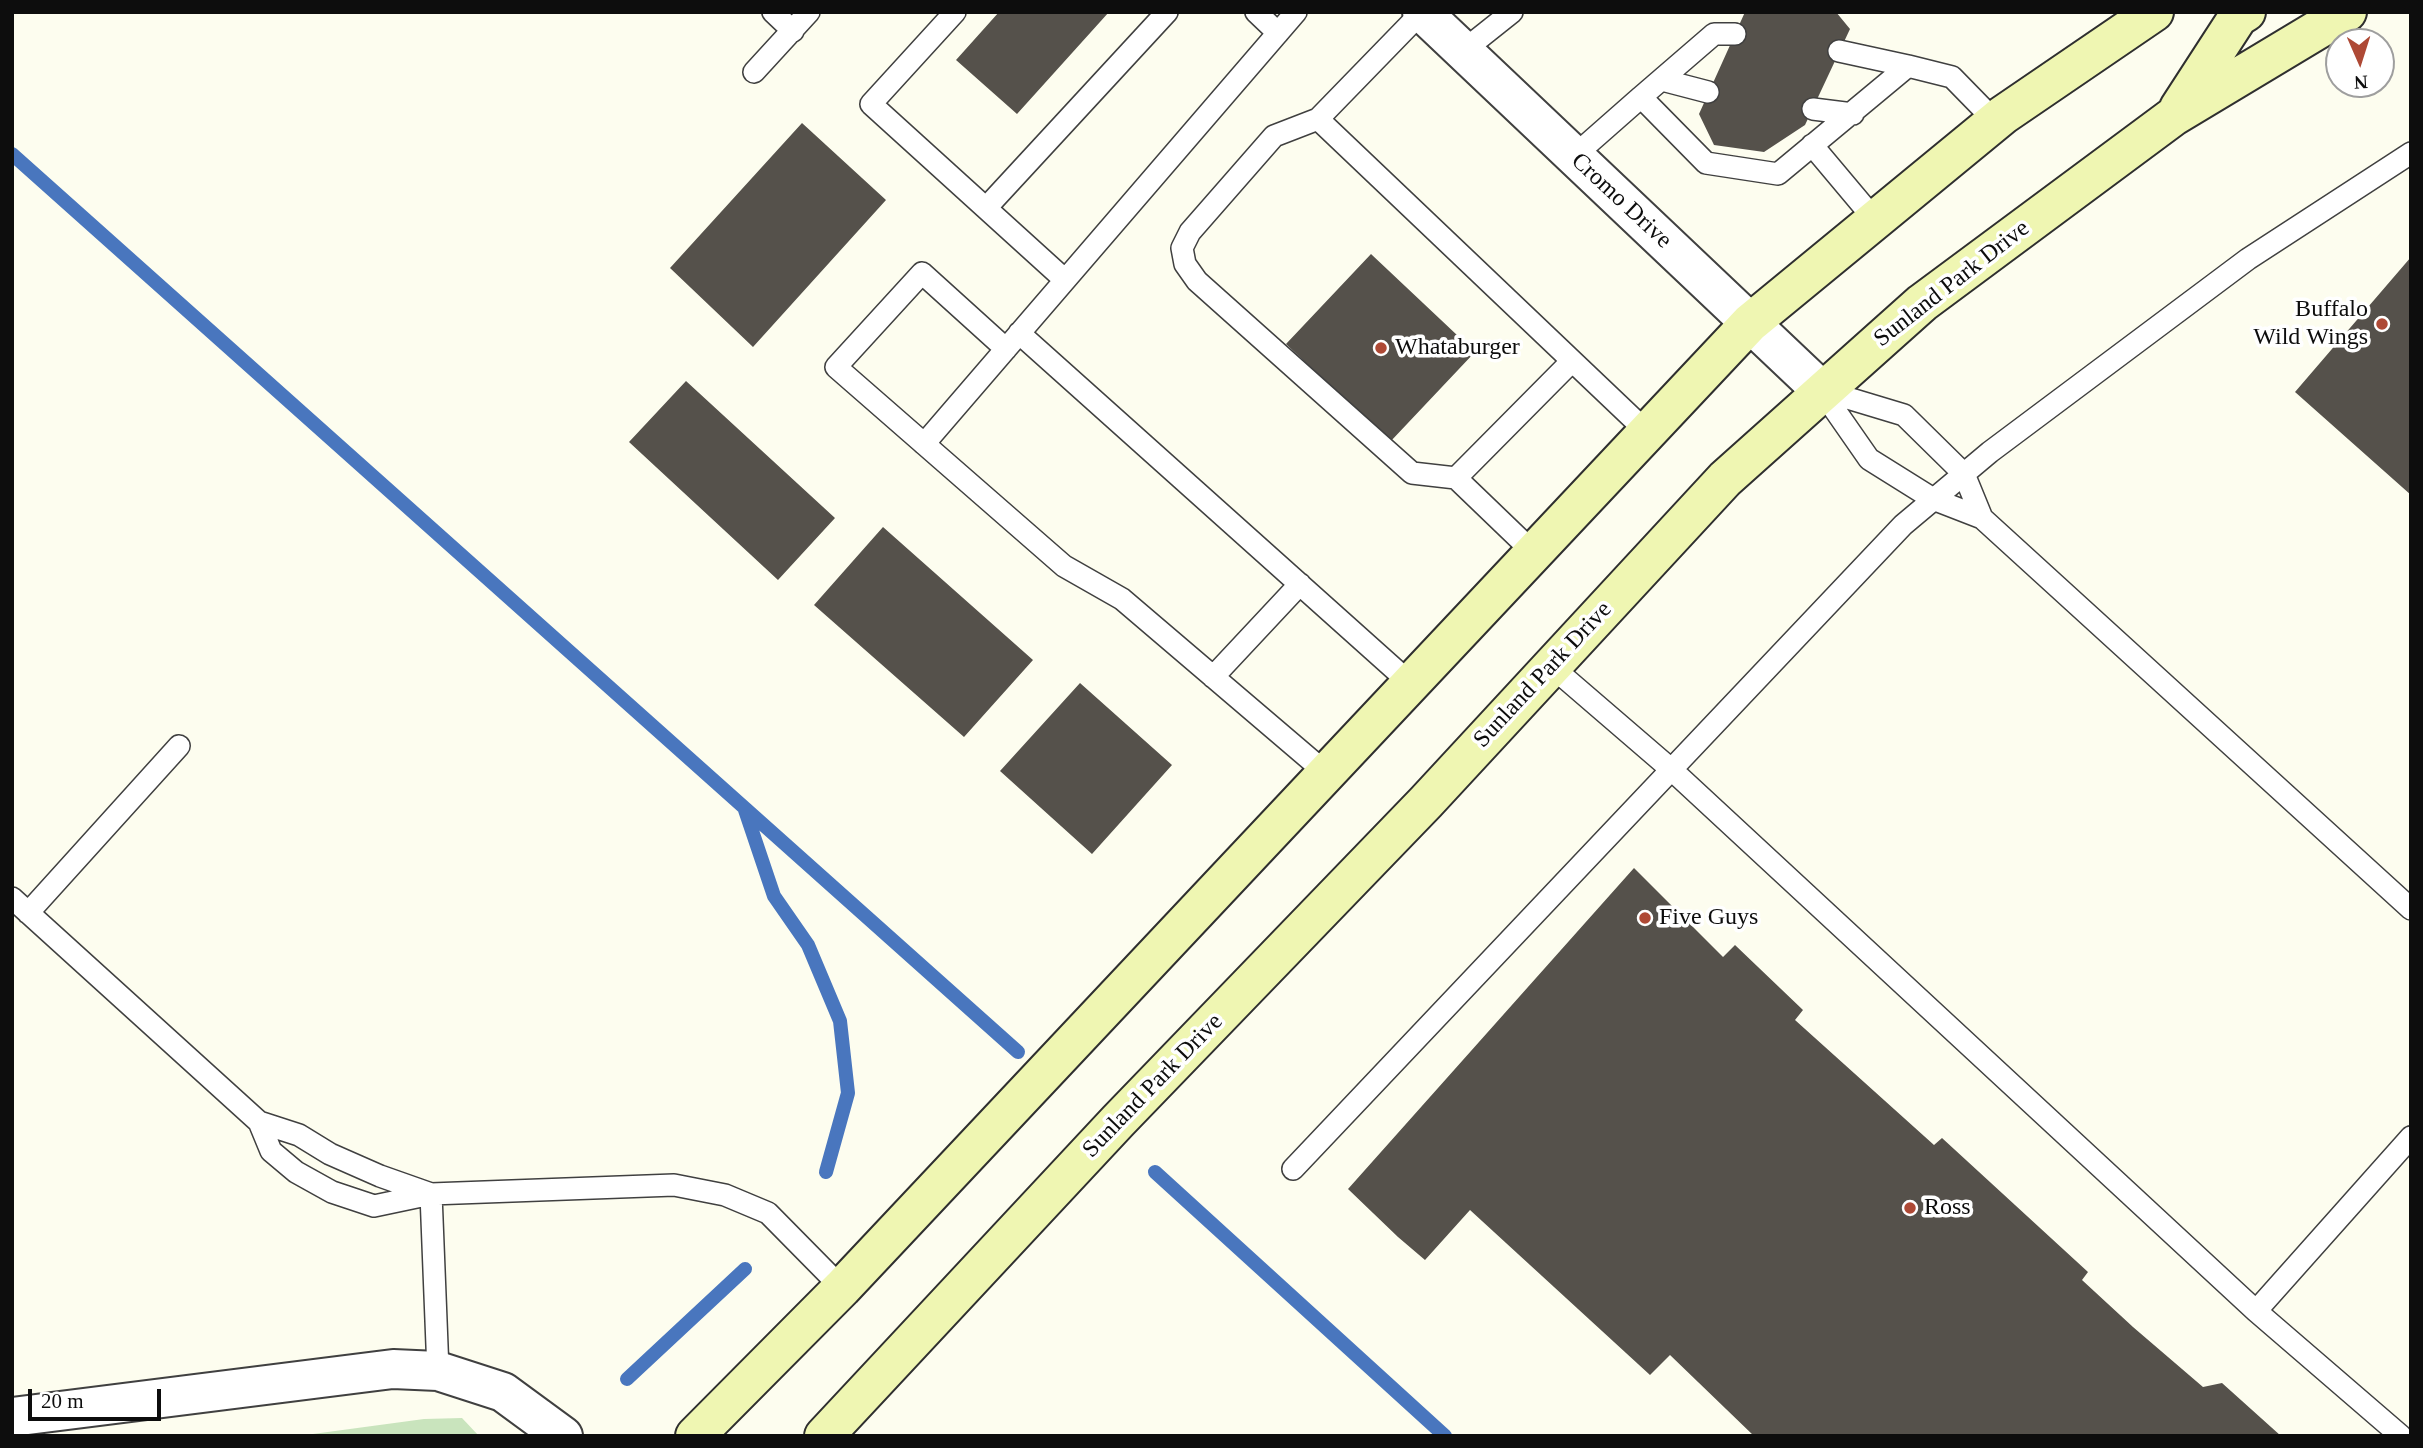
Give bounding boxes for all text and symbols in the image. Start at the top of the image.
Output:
north arrow [2325,28,2395,98]
text: N [2354,72,2368,93]
street label: Cromo Drive [1565,147,1677,255]
street label: Sunland Park Drive [1869,214,2035,354]
place label: Buffalo Wild Wings [2253,296,2368,352]
marker: Buffalo Wild Wings [2374,316,2390,332]
place label: Whataburger [1395,334,1520,362]
marker: Whataburger [1373,340,1389,356]
street label: Sunland Park Drive [1468,596,1618,754]
place label: Five Guys [1659,904,1758,932]
marker: Five Guys [1637,910,1653,926]
street label: Sunland Park Drive [1077,1008,1229,1164]
place label: Ross [1924,1194,1971,1222]
marker: Ross [1902,1200,1918,1216]
scale bar [32,1374,164,1418]
text: 20 m [41,1389,84,1413]

